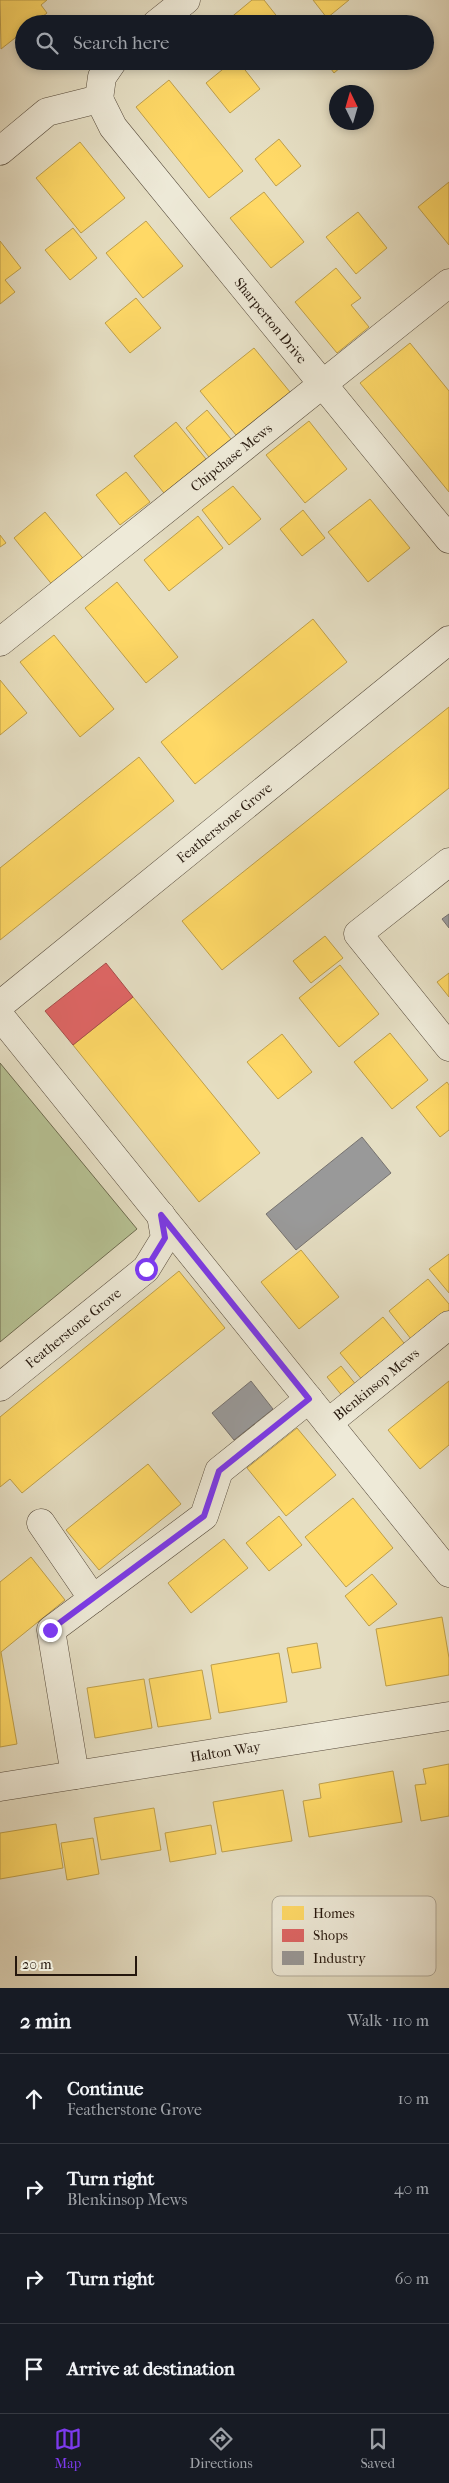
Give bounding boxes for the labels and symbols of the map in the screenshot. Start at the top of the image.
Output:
north arrow [329,85,374,130]
street label: Sharperton Drive [230,274,311,367]
street label: Chipchase Mews [187,420,276,495]
street label: Featherstone Grove [173,779,276,867]
route start [135,1258,158,1281]
street label: Featherstone Grove [22,1285,125,1372]
street label: Blenkinsop Mews [330,1345,423,1424]
route end [39,1619,62,1642]
street label: Halton Way [189,1738,262,1766]
legend [272,1896,436,1976]
text: Homes [313,1905,355,1922]
text: Shops [313,1927,348,1944]
text: Industry [313,1950,366,1967]
scale bar [15,1953,138,1976]

